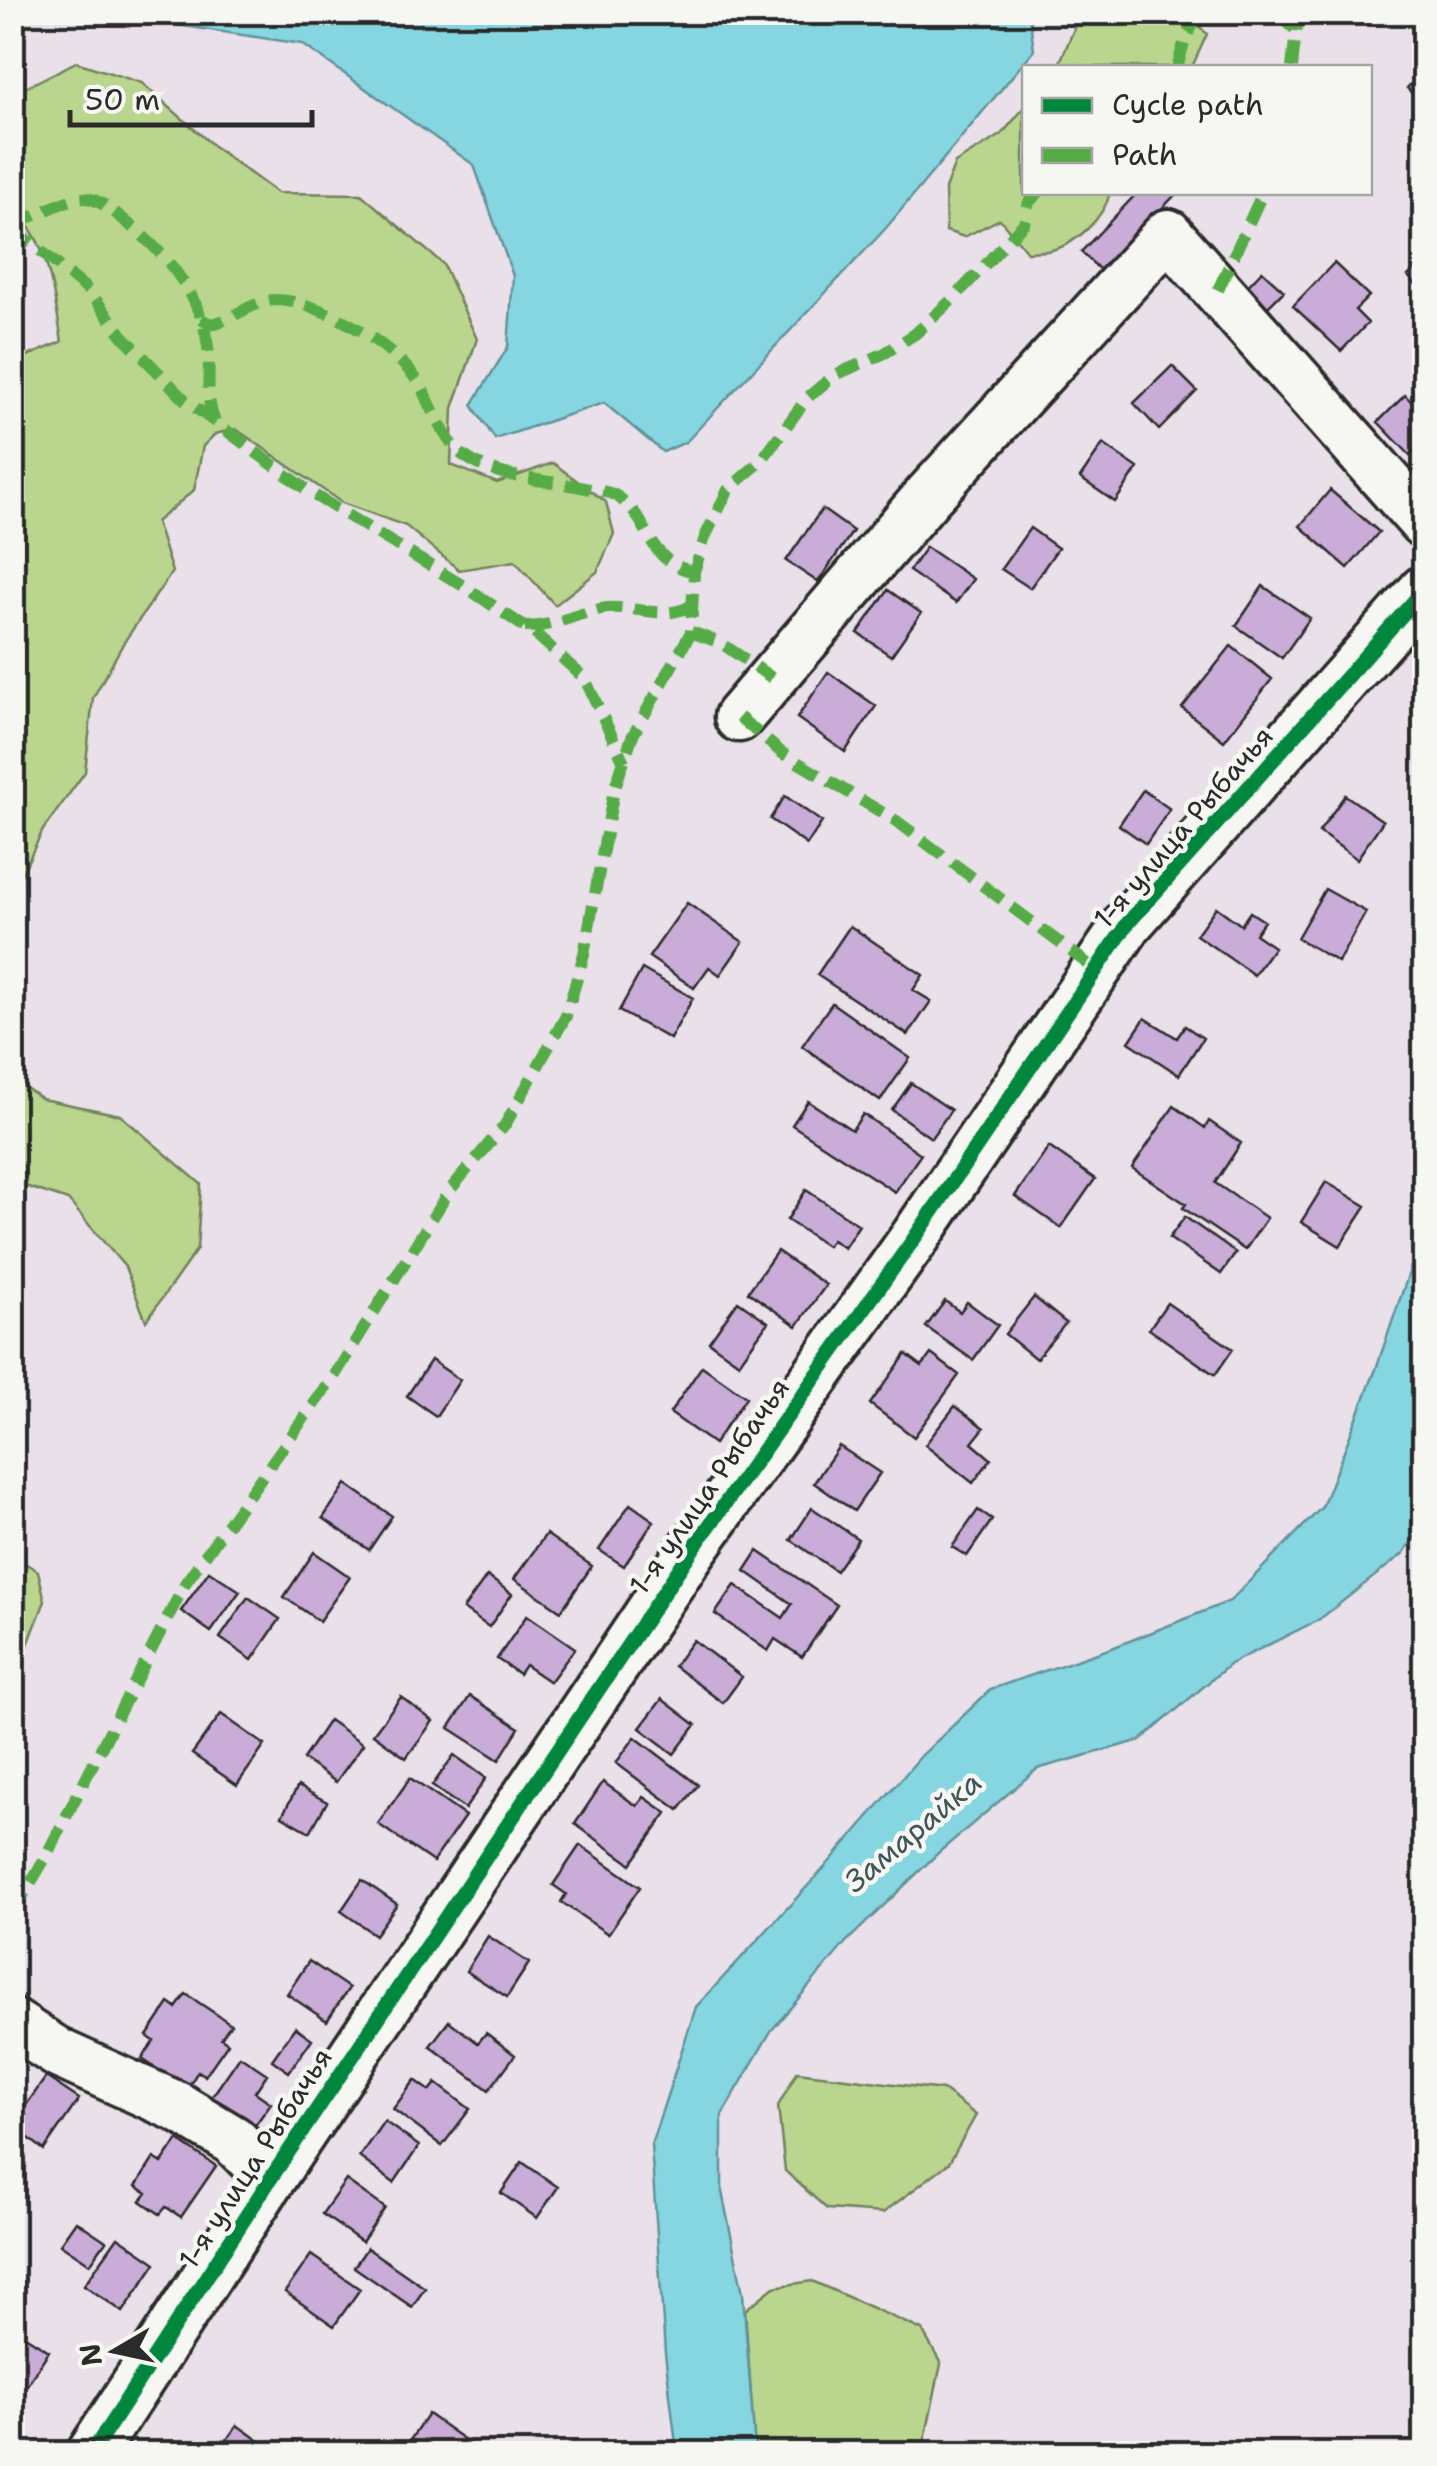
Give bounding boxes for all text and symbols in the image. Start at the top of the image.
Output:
scale bar [70,65,312,127]
legend [1022,65,1372,195]
text: 50 m [85,79,160,120]
text: Cycle path [1112,84,1264,125]
text: Path [1112,134,1178,175]
street label: 1-я улица Рыбачья [1085,718,1281,936]
street label: 1-я улица Рыбачья [620,1370,798,1602]
water label: Замарайка [835,1762,990,1901]
street label: 1-я улица Рыбачья [169,2040,341,2276]
north arrow [65,2301,165,2401]
text: N [70,2341,111,2369]

